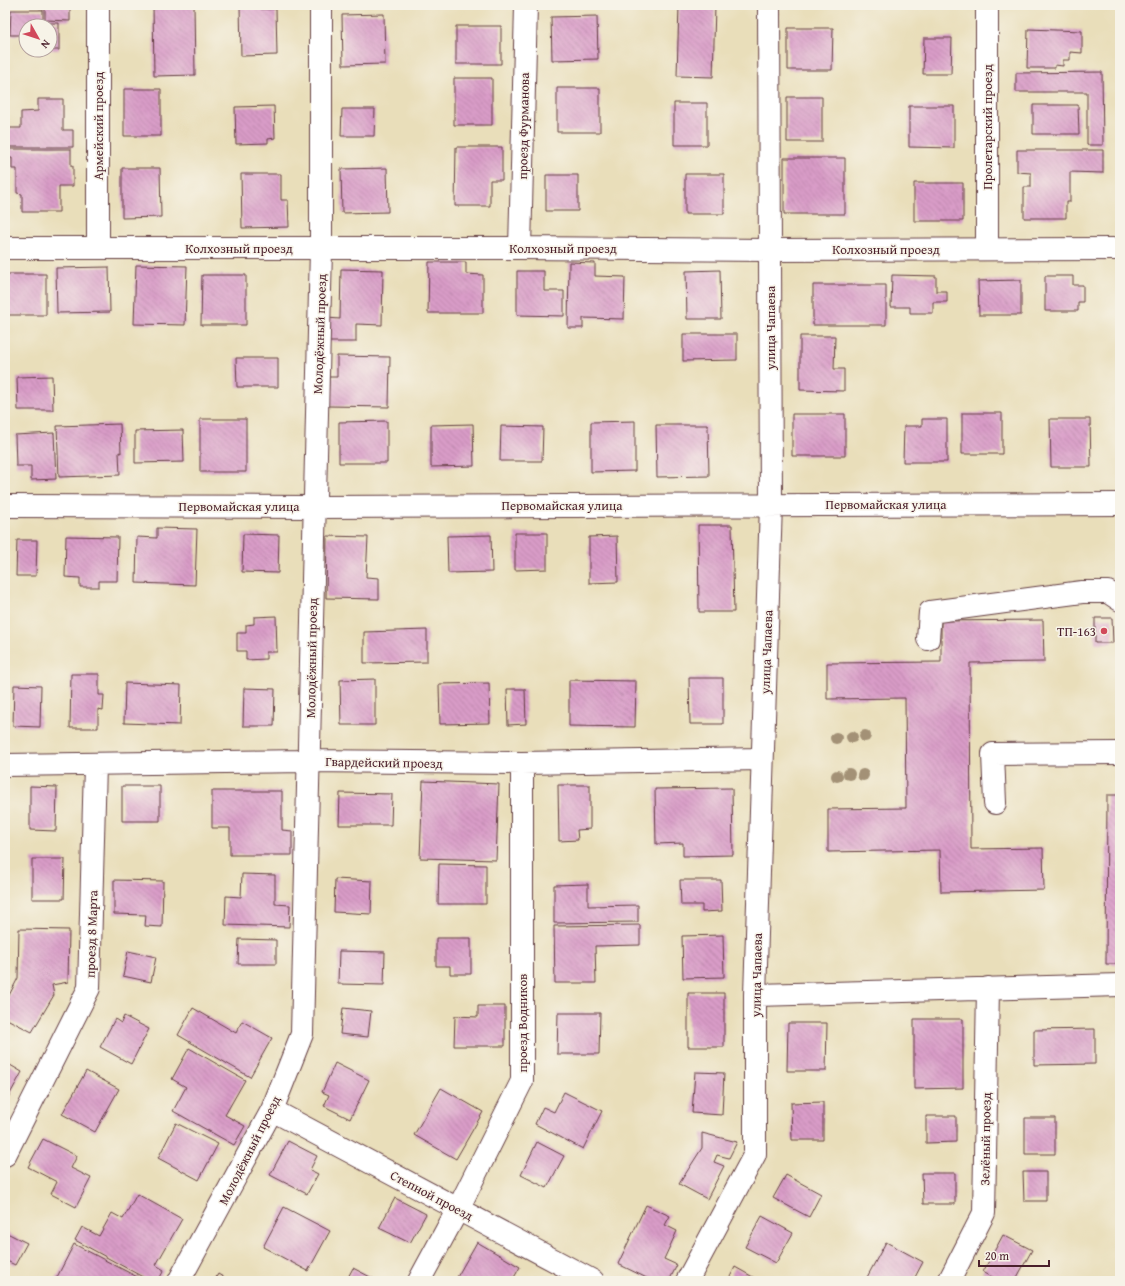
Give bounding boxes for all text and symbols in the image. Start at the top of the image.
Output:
north arrow [18,18,58,58]
text: N [37,36,54,53]
street label: Пролетарский проезд [978,64,997,190]
street label: Армейский проезд [89,72,108,180]
street label: проезд Фурманова [513,72,534,180]
street label: Колхозный проезд [185,239,293,258]
street label: Колхозный проезд [509,239,617,258]
street label: Колхозный проезд [832,240,940,259]
street label: Молодёжный проезд [308,274,331,394]
street label: улица Чапаева [761,285,780,371]
street label: Первомайская улица [826,495,947,514]
street label: Первомайская улица [502,496,623,515]
street label: Первомайская улица [179,497,300,516]
street label: Молодёжный проезд [301,598,322,718]
street label: улица Чапаева [756,609,777,695]
place label: ТП-163 [1057,622,1096,641]
marker: ТП-163 [1099,626,1109,636]
street label: Гвардейский проезд [325,752,443,773]
street label: проезд 8 Марта [80,889,103,978]
street label: улица Чапаева [746,932,767,1018]
street label: проезд Водников [513,974,532,1072]
street label: Молодёжный проезд [214,1092,285,1208]
street label: Зелёный проезд [975,1092,996,1186]
street label: Степной проезд [387,1166,477,1225]
scale bar [979,1242,1049,1268]
text: 20 m [985,1247,1009,1264]

